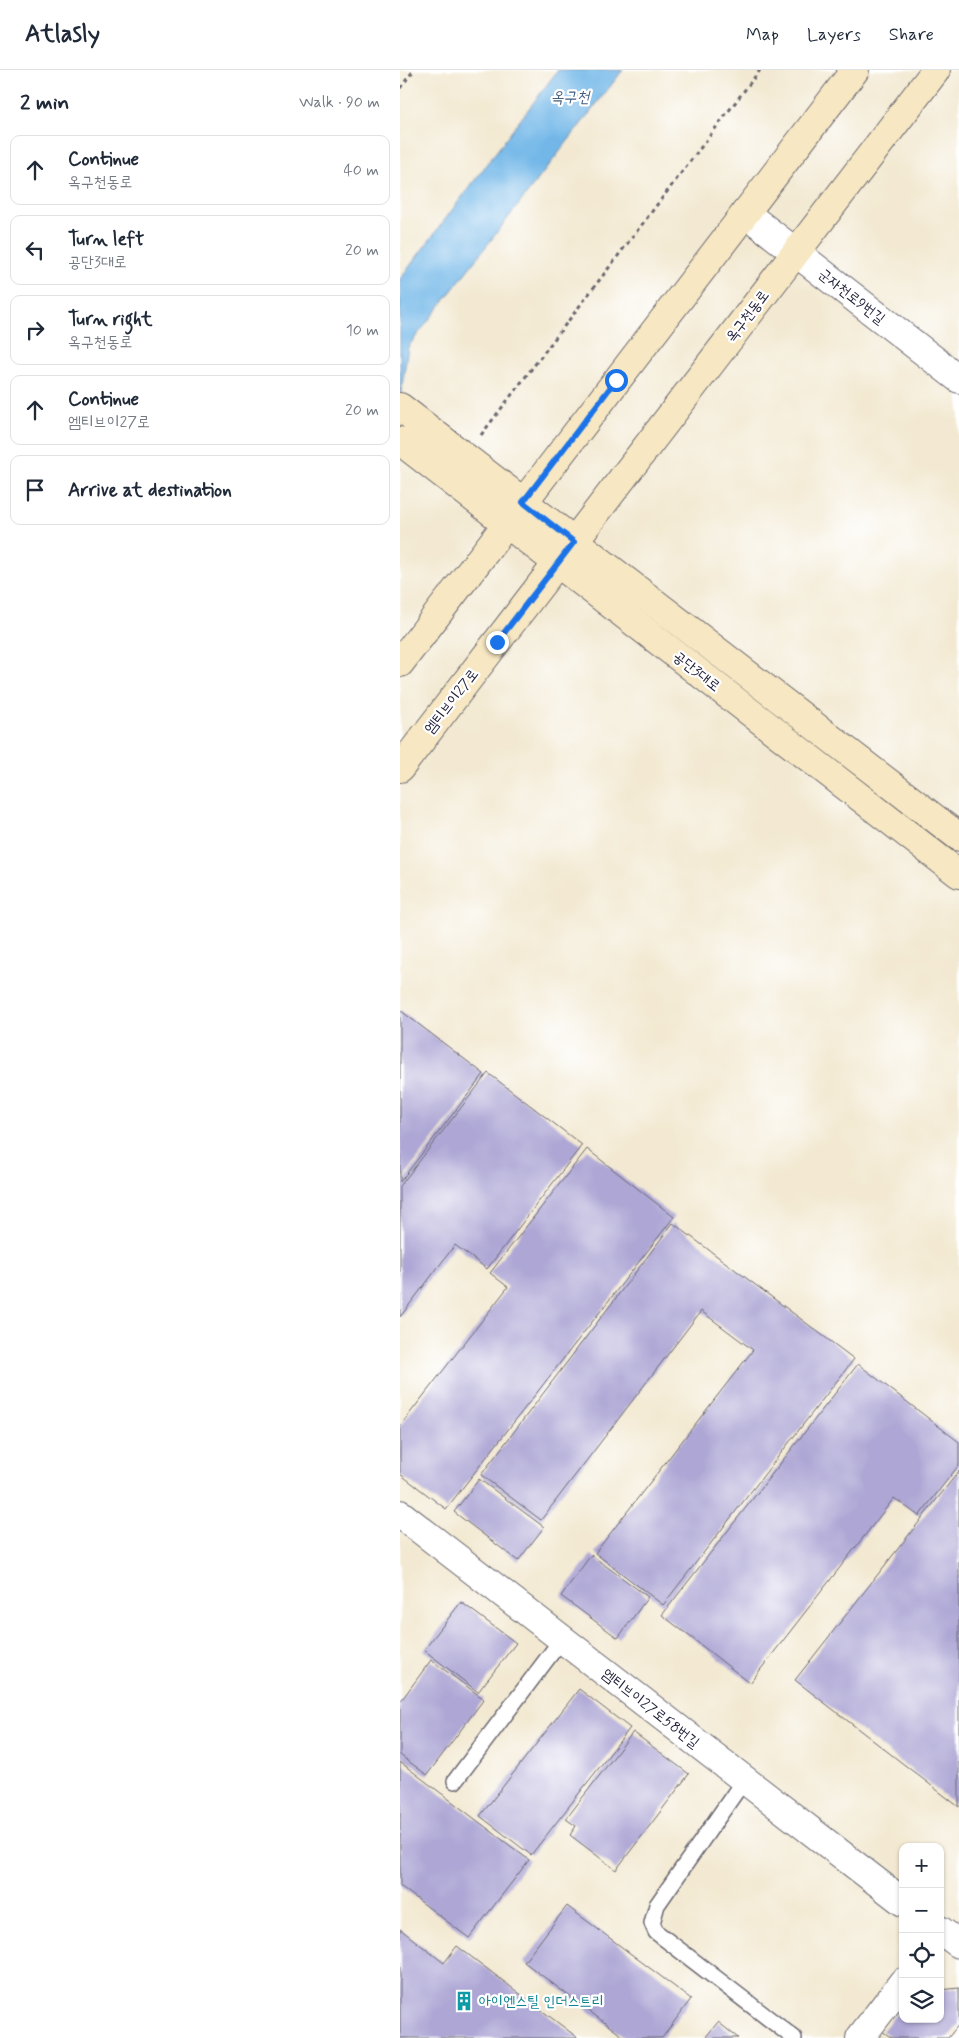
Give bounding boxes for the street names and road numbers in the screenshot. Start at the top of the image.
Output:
street label: 군자천로9번길 [814,264,889,329]
street label: 옥구천동로 [722,286,774,347]
street label: 공단3대로 [669,647,724,697]
street label: 엠티브이27로 [420,665,483,738]
street label: 엠티브이27로58번길 [598,1664,703,1753]

